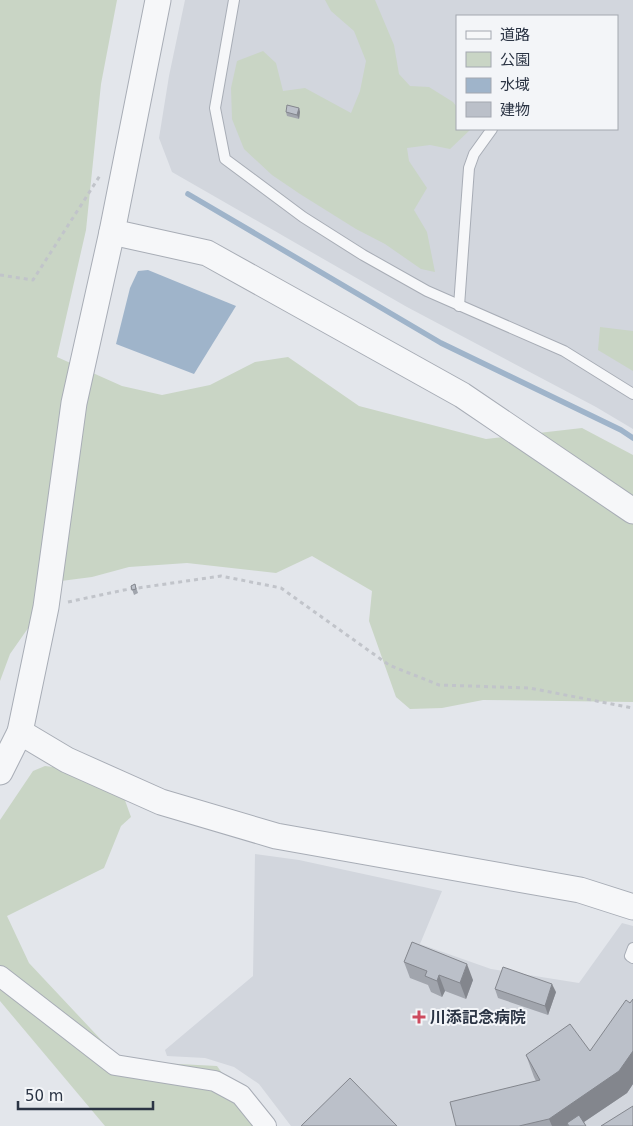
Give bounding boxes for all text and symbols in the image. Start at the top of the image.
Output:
legend [456,15,618,130]
text: 道路 [500,26,530,44]
text: 公園 [500,51,530,69]
text: 水域 [500,76,530,94]
text: 建物 [500,101,530,119]
place label: 川添記念病院 [430,1008,526,1027]
marker: 川添記念病院 [412,1010,426,1024]
scale bar [18,1078,152,1110]
text: 50 m [25,1087,63,1105]

